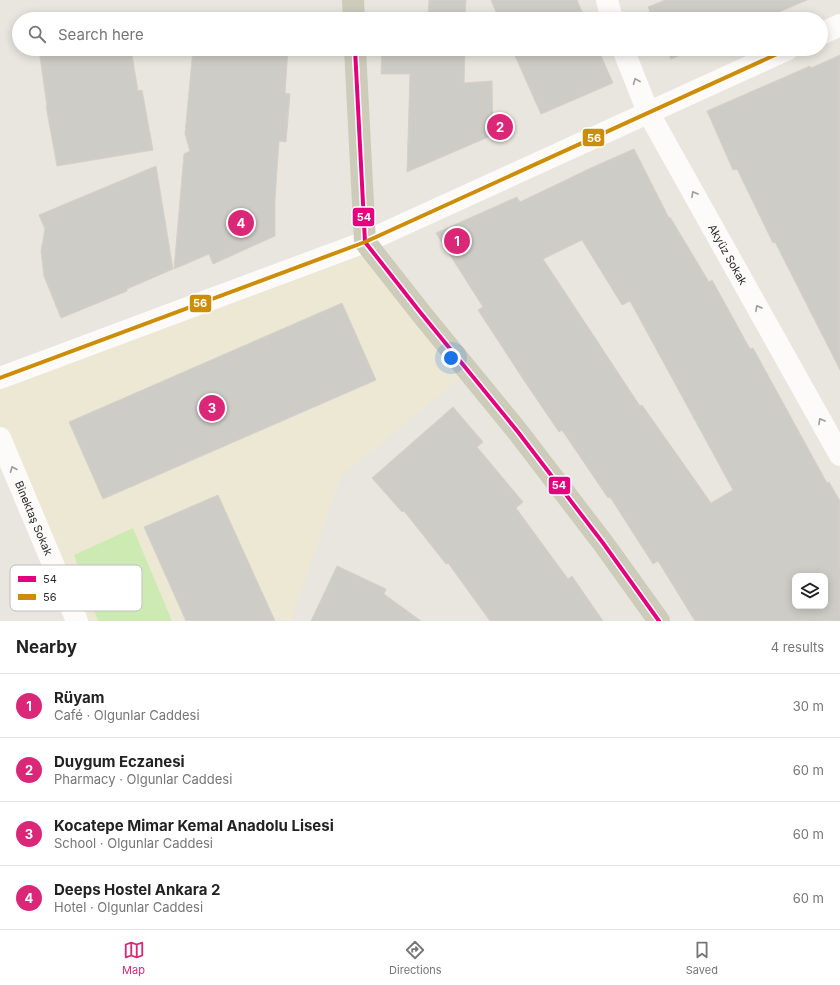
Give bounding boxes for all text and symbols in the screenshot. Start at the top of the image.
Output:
search box [12,12,828,56]
icon: search [26,23,48,45]
text: Search here [58,25,144,44]
one-way arrow [632,77,640,84]
pin: 2 [487,112,513,142]
line badge: 56 [582,128,605,147]
text: 56 [587,131,601,145]
one-way arrow [692,191,699,198]
line badge: 54 [352,207,375,227]
pin: 4 [228,208,254,238]
text: 54 [357,210,371,224]
street label: Akyüz Sokak [705,222,750,287]
pin: 1 [444,226,470,256]
line badge: 56 [189,294,212,313]
text: 56 [193,296,207,310]
one-way arrow [755,305,762,312]
your location [441,348,461,368]
pin: 3 [199,393,225,423]
one-way arrow [818,418,826,426]
one-way arrow [10,466,18,473]
line badge: 54 [548,476,571,495]
text: 54 [552,478,566,492]
street label: Binektaş Sokak [12,479,56,558]
legend [10,565,142,611]
text: 54 [43,572,57,586]
map controls [792,573,828,609]
button: layers [792,573,828,609]
text: 56 [43,590,57,604]
text: Nearby [16,637,77,657]
text: 4 results [771,639,824,655]
text: Rüyam [54,688,104,707]
text: 1 [26,698,32,714]
text: 30 m [793,698,824,714]
text: Café · Olgunlar Caddesi [54,707,200,723]
text: Duygum Eczanesi [54,752,185,771]
text: 2 [25,762,33,778]
text: 60 m [793,762,824,778]
text: Pharmacy · Olgunlar Caddesi [54,771,232,787]
text: Kocatepe Mimar Kemal Anadolu Lisesi [54,816,334,835]
text: 3 [25,826,33,842]
text: 60 m [793,826,824,842]
text: School · Olgunlar Caddesi [54,835,213,851]
text: Deeps Hostel Ankara 2 [54,880,220,899]
text: 4 [25,890,33,906]
text: 60 m [793,890,824,906]
text: Hotel · Olgunlar Caddesi [54,899,203,915]
tab: Map [122,939,145,977]
tab: Directions [389,939,442,977]
tab: Saved [686,939,718,977]

